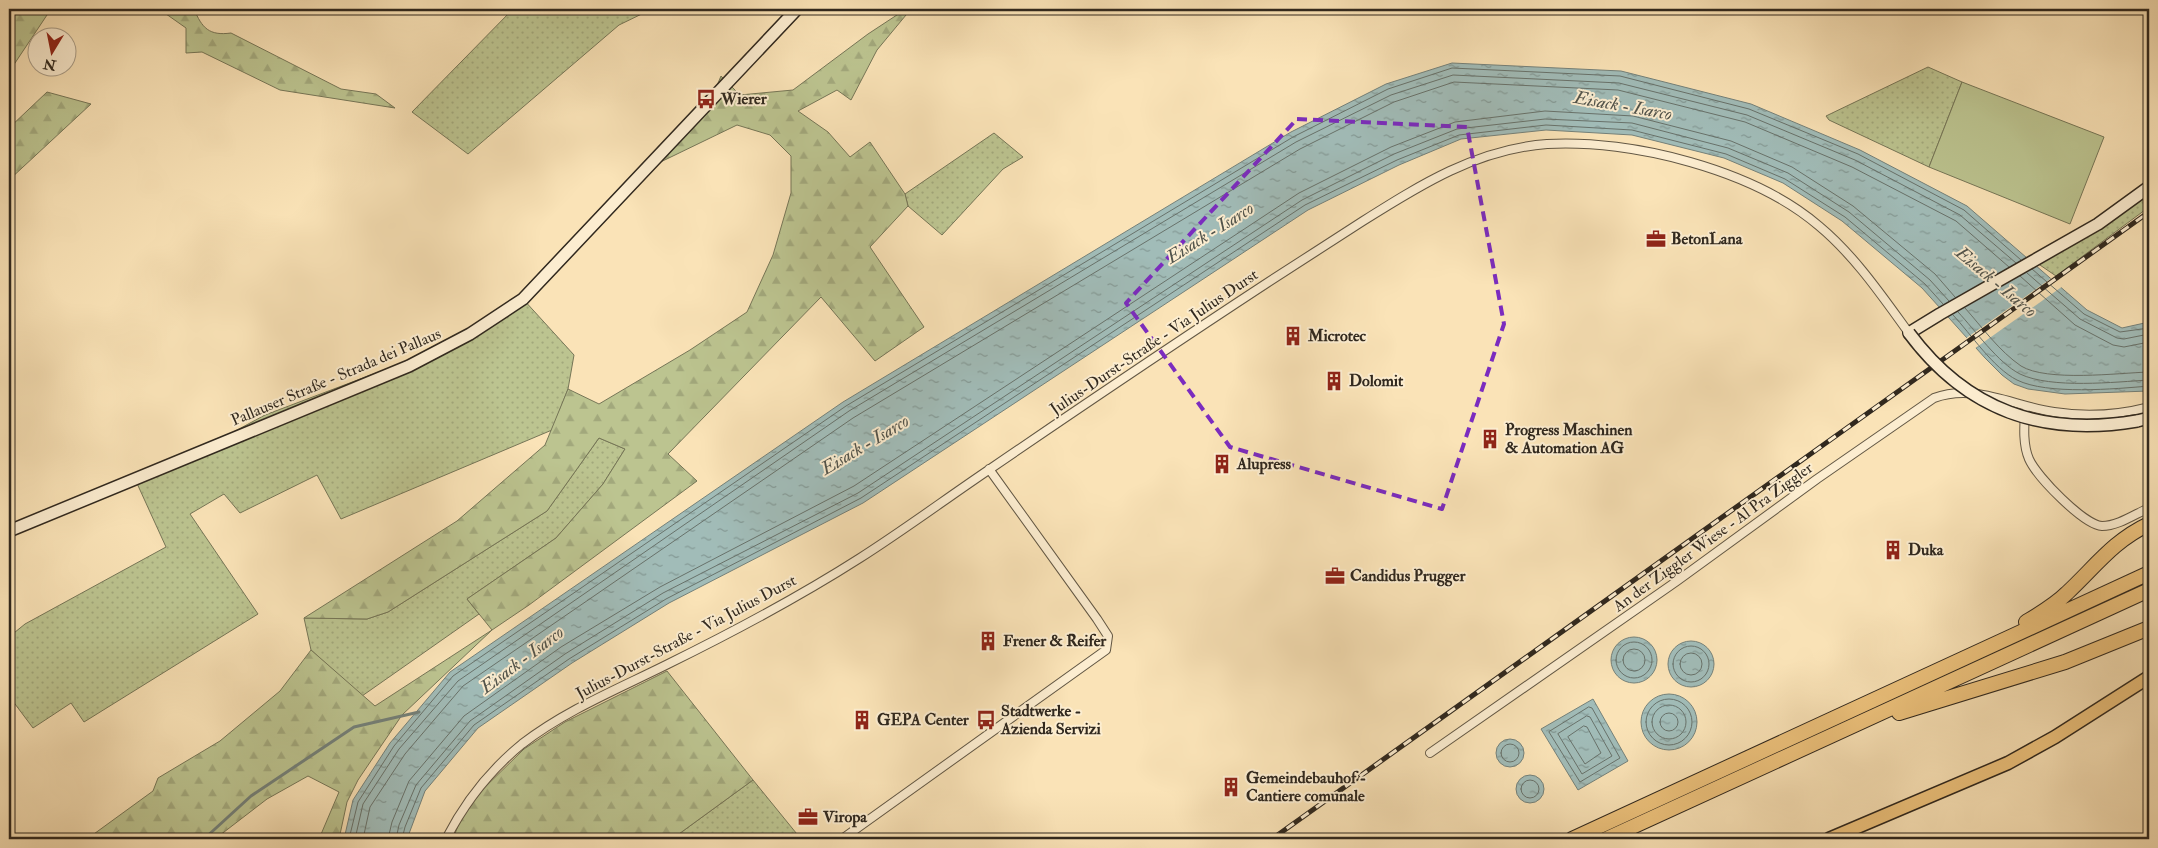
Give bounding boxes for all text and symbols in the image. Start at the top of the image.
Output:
north arrow [28,28,78,78]
text: N [42,55,58,74]
water label: Eisack - Isarco [1571,86,1674,126]
bus stop icon: Wierer [695,88,717,110]
place label: Wierer [720,89,768,109]
water label: Eisack - Isarco [1161,197,1258,270]
office icon: BetonLana [1645,228,1667,250]
place label: BetonLana [1671,229,1743,249]
water label: Eisack - Isarco [1950,241,2041,323]
street label: Julius-Durst-Straße - Via Julius Durst [1045,265,1262,421]
street label: Pallauser Straße - Strada dei Pallaus [228,324,444,430]
building icon: Microtec [1282,325,1304,347]
place label: Microtec [1307,326,1367,346]
building icon: Dolomit [1323,370,1345,392]
place label: Dolomit [1349,371,1404,391]
water label: Eisack - Isarco [816,410,913,481]
place label: Progress Maschinen & Automation AG [1505,420,1633,458]
building icon: Progress Maschinen & Automation AG [1479,428,1501,450]
building icon: Alupress [1211,453,1233,475]
place label: Alupress [1236,454,1292,475]
street label: An der Ziggler Wiese - Al Pra Ziggler [1608,458,1817,617]
building icon: Duka [1882,539,1904,561]
place label: Duka [1908,540,1944,560]
office icon: Candidus Prugger [1324,565,1346,587]
place label: Candidus Prugger [1350,566,1466,587]
street label: Julius-Durst-Straße - Via Julius Durst [572,570,800,705]
water label: Eisack - Isarco [475,621,568,700]
building icon: Frener & Reifer [977,630,999,652]
place label: Frener & Reifer [1003,631,1107,651]
place label: Stadtwerke - Azienda Servizi [1000,701,1101,739]
building icon: GEPA Center [851,709,873,731]
bus stop icon: Stadtwerke - Azienda Servizi [975,709,997,731]
place label: GEPA Center [877,710,970,730]
place label: Gemeindebauhof - Cantiere comunale [1246,768,1366,806]
building icon: Gemeindebauhof - Cantiere comunale [1220,776,1242,798]
office icon: Viropa [797,806,819,828]
place label: Viropa [822,807,867,828]

